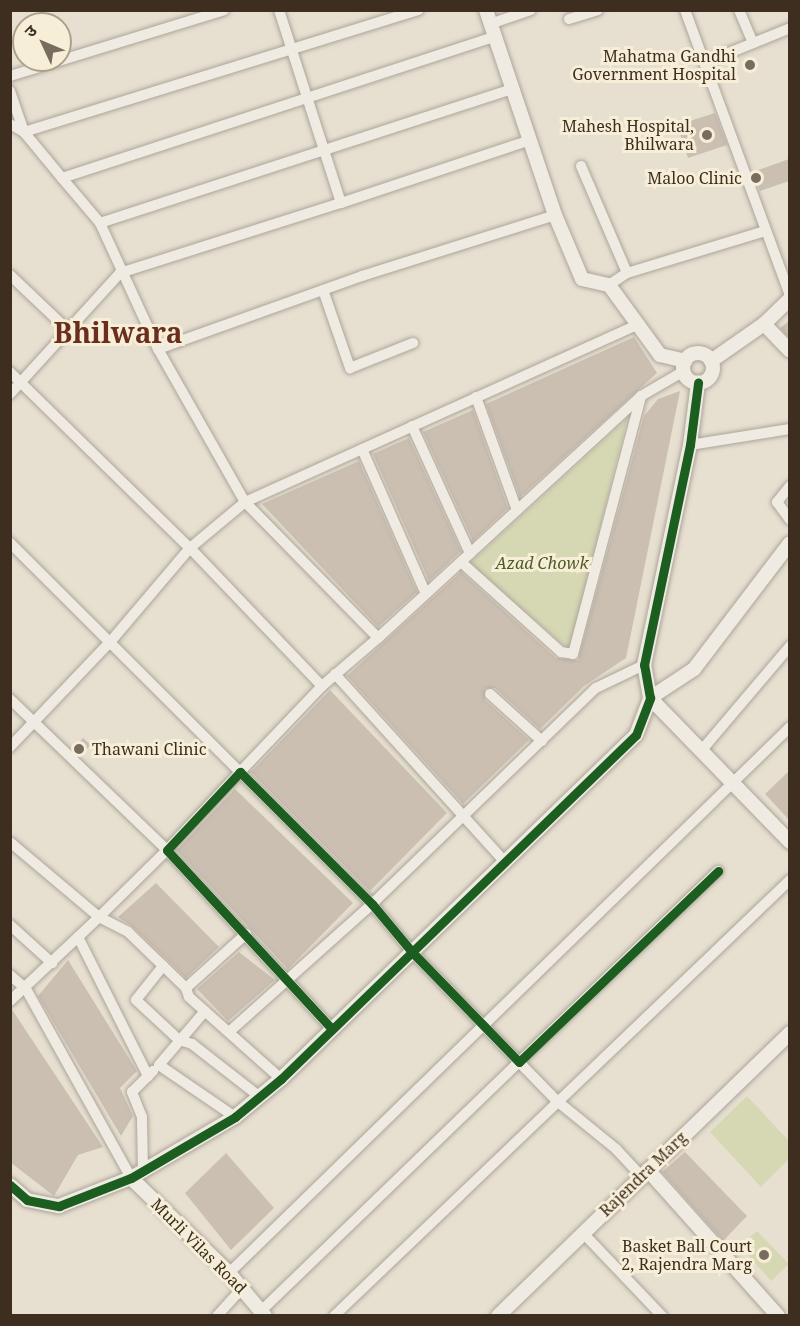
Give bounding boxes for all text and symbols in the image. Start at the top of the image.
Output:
north arrow [12,12,72,72]
text: उ [19,20,42,42]
place label: Mahatma Gandhi Government Hospital [572,46,736,84]
marker: Mahatma Gandhi Government Hospital [741,56,759,74]
place label: Mahesh Hospital, Bhilwara [562,116,694,154]
marker: Mahesh Hospital, Bhilwara [698,126,716,144]
place label: Maloo Clinic [647,168,742,188]
marker: Maloo Clinic [747,169,765,187]
district label: Bhilwara [54,315,182,349]
park label: Azad Chowk [495,553,589,573]
place label: Thawani Clinic [92,739,207,759]
marker: Thawani Clinic [70,740,88,758]
street label: Rajendra Marg [595,1128,691,1220]
street label: Murli Vilas Road [147,1194,251,1298]
place label: Basket Ball Court 2, Rajendra Marg [621,1236,752,1274]
marker: Basket Ball Court 2, Rajendra Marg [757,1248,771,1262]

